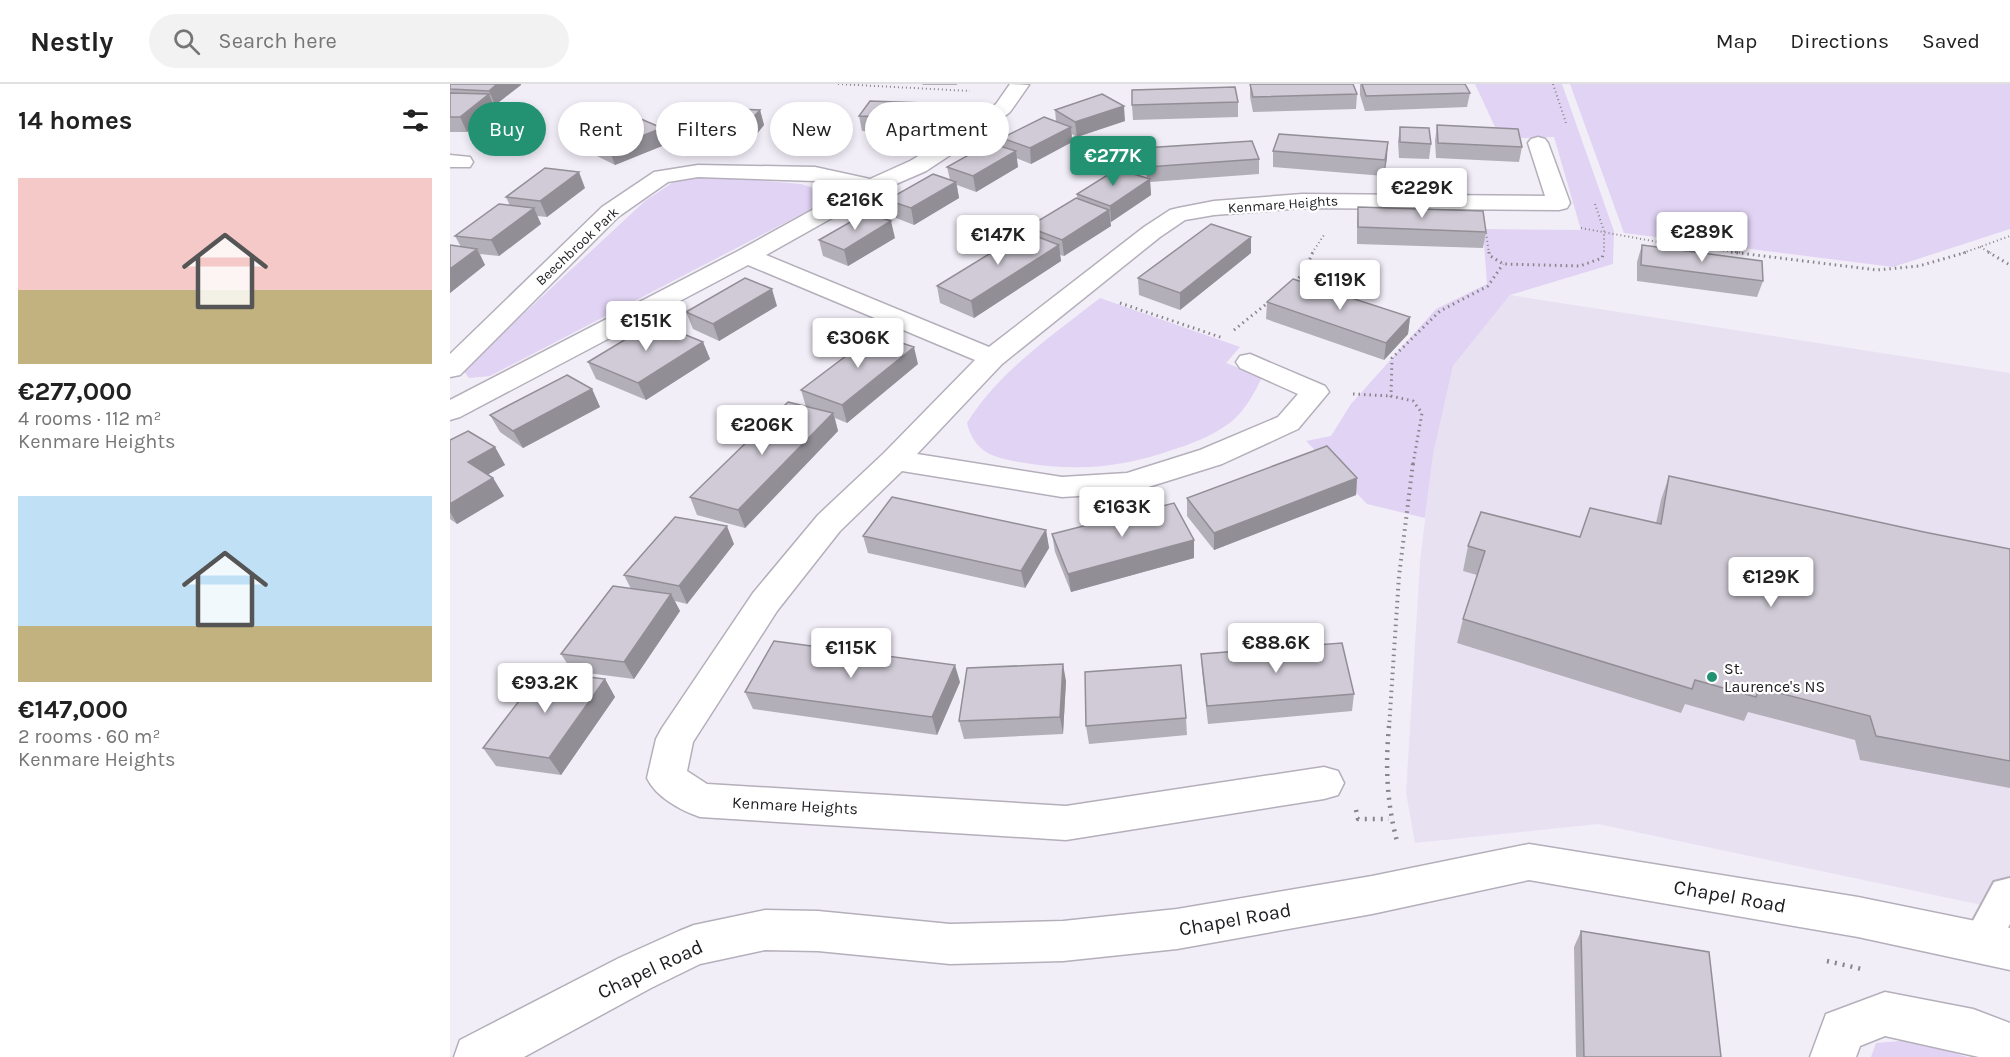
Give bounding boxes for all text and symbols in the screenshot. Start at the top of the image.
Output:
search box [149,14,569,68]
text: Nestly [30,25,113,58]
icon: search [170,25,203,58]
text: Search here [218,28,337,54]
text: Map [1716,29,1757,53]
text: Directions [1790,29,1889,53]
text: Saved [1922,29,1980,53]
chip: Buy [468,102,546,156]
chip: Rent [558,102,644,156]
chip: Filters [656,102,758,156]
chip: New [770,102,853,156]
chip: Apartment [865,102,1009,156]
icon: filters [399,104,432,137]
text: 14 homes [18,105,132,136]
pin: €277K [1071,136,1155,187]
text: €277K [1084,144,1142,167]
pin: €229K [1380,168,1464,219]
text: €229K [1391,176,1453,199]
pin: €216K [813,180,897,231]
text: €216K [826,188,884,211]
street label: Kenmare Heights [1227,192,1339,217]
street label: Beechbrook Park [532,204,622,289]
pin: €289K [1660,212,1744,263]
pin: €147K [956,215,1040,266]
icon: home [171,217,279,325]
text: €289K [1671,220,1733,243]
text: €147K [971,223,1025,246]
pin: €119K [1298,260,1382,311]
text: €119K [1314,268,1366,291]
pin: €151K [604,301,688,352]
text: €151K [620,309,672,332]
pin: €306K [816,318,900,369]
text: €306K [827,326,889,349]
text: €277,000 [18,376,132,407]
pin: €206K [720,405,804,456]
text: 4 rooms · 112 m² [18,407,162,430]
text: €206K [731,413,793,436]
text: Kenmare Heights [18,430,175,453]
pin: €163K [1080,487,1164,538]
text: €163K [1093,495,1151,518]
icon: home [171,535,279,643]
pin: €129K [1729,557,1813,608]
text: €129K [1742,565,1800,588]
pin: €88.6K [1227,623,1325,674]
pin: €115K [809,628,893,679]
text: €88.6K [1242,631,1310,654]
text: €115K [825,636,877,659]
place label: St. Laurence's NS [1724,659,1825,696]
pin: €93.2K [496,663,594,714]
marker: St. Laurence's NS [1705,670,1719,684]
text: €93.2K [512,671,578,694]
text: €147,000 [18,694,128,725]
text: 2 rooms · 60 m² [18,725,161,748]
text: Kenmare Heights [18,748,175,771]
street label: Kenmare Heights [732,793,858,818]
street label: Chapel Road [1672,875,1788,918]
street label: Chapel Road [1177,898,1293,941]
street label: Chapel Road [594,935,707,1004]

